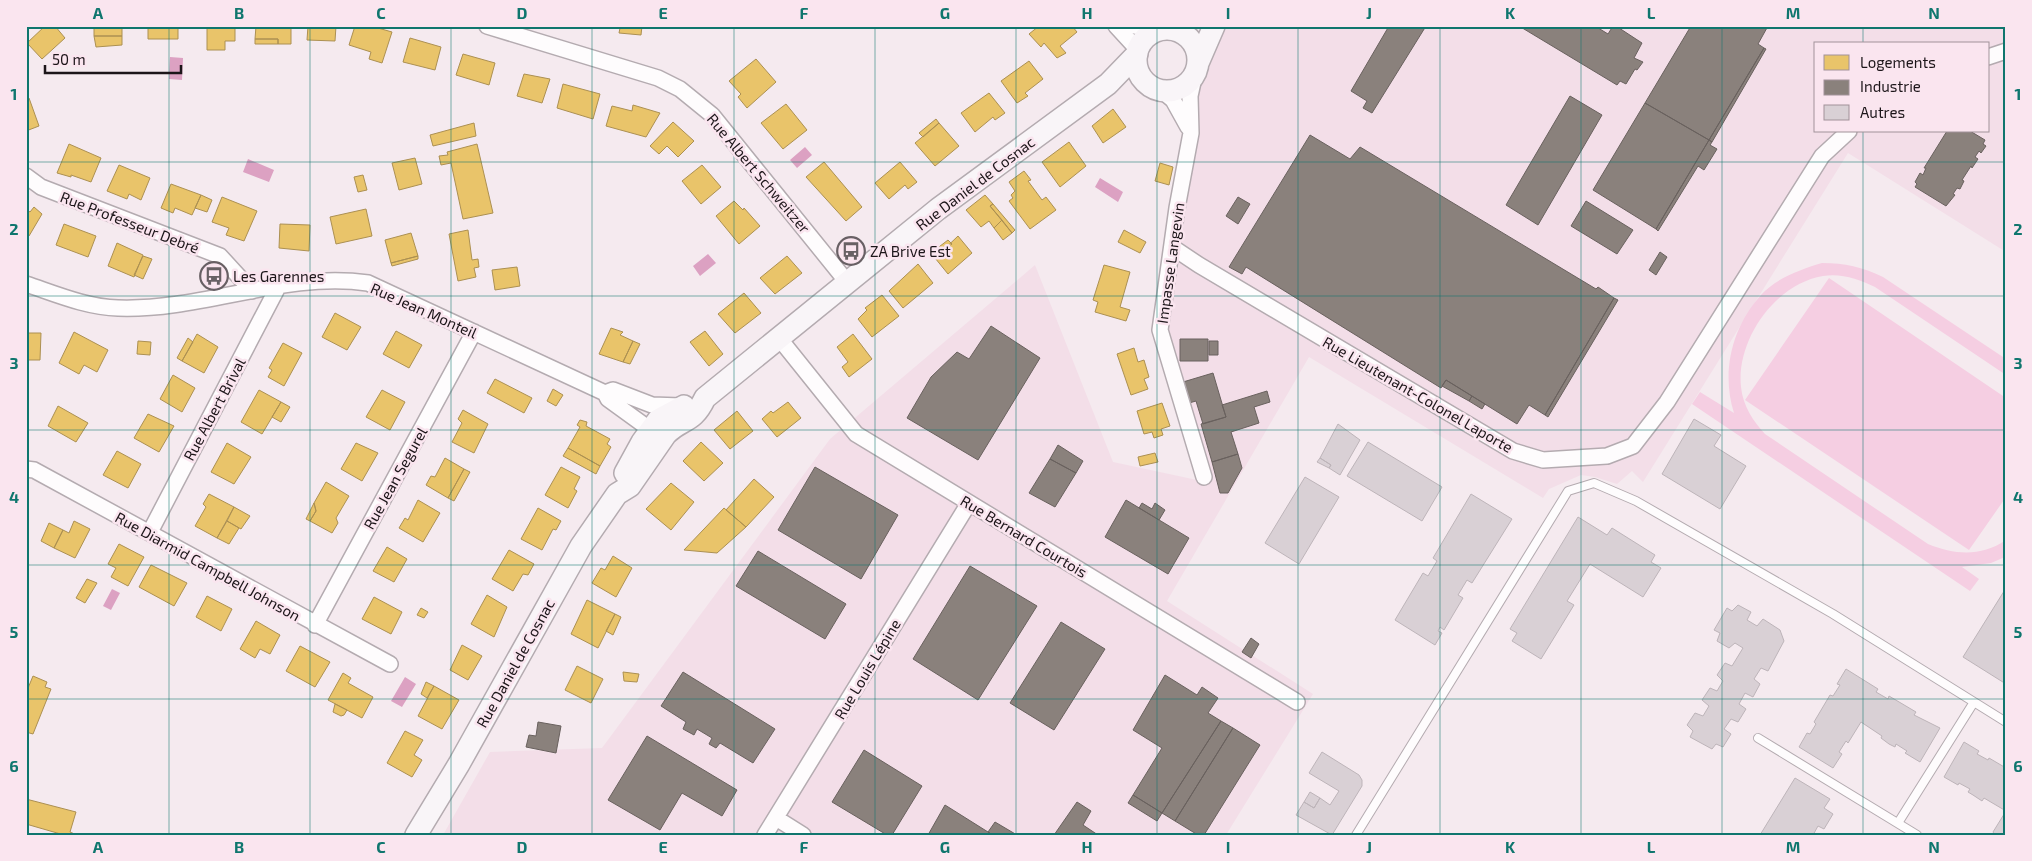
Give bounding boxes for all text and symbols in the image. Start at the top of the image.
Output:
text: A [93,3,104,22]
text: B [234,3,244,22]
text: C [376,3,386,22]
text: D [517,3,528,22]
text: E [658,3,668,22]
text: F [800,3,809,22]
text: G [940,3,950,22]
text: H [1081,3,1093,22]
text: I [1226,3,1230,22]
text: J [1366,3,1372,22]
text: K [1505,3,1516,22]
text: L [1647,3,1656,22]
text: M [1786,3,1800,22]
text: N [1928,3,1940,22]
scale bar [45,42,181,74]
legend [1814,42,1990,132]
text: 50 m [52,50,86,68]
text: Logements [1860,53,1936,71]
text: Industrie [1860,77,1921,95]
text: 1 [11,84,17,103]
text: 1 [2015,84,2021,103]
text: Autres [1860,103,1905,121]
street label: Rue Albert Schweitzer [704,110,814,236]
street label: Rue Daniel de Cosnac [912,132,1038,234]
street label: Rue Professeur Debré [58,187,202,257]
street label: Impasse Langevin [1153,201,1187,325]
text: 2 [9,219,19,238]
text: 2 [2013,219,2023,238]
bus stop icon: ZA Brive Est [836,236,866,266]
place label: ZA Brive Est [870,242,951,260]
bus stop icon: Les Garennes [199,261,229,291]
place label: Les Garennes [233,267,324,285]
street label: Rue Jean Monteil [368,278,481,342]
street label: Rue Lieutenant-Colonel Laporte [1320,332,1516,456]
text: 3 [9,353,19,372]
text: 3 [2013,353,2023,372]
street label: Rue Albert Brival [179,354,249,464]
street label: Rue Jean Segurel [359,423,431,532]
text: 4 [9,487,19,506]
text: 4 [2013,487,2023,506]
street label: Rue Bernard Courtois [957,491,1091,581]
street label: Rue Diarmid Campbell Johnson [112,508,304,624]
street label: Rue Daniel de Cosnac [472,596,558,730]
street label: Rue Louis Lépine [830,616,904,722]
text: 5 [10,622,19,641]
text: 5 [2014,622,2023,641]
text: 6 [9,756,19,775]
text: 6 [2013,756,2023,775]
text: A [93,837,104,856]
text: B [234,837,244,856]
text: C [376,837,386,856]
text: D [517,837,528,856]
text: E [658,837,668,856]
text: F [800,837,809,856]
text: G [940,837,950,856]
text: H [1081,837,1093,856]
text: I [1226,837,1230,856]
text: J [1366,837,1372,856]
text: K [1505,837,1516,856]
text: L [1647,837,1656,856]
text: M [1786,837,1800,856]
text: N [1928,837,1940,856]

